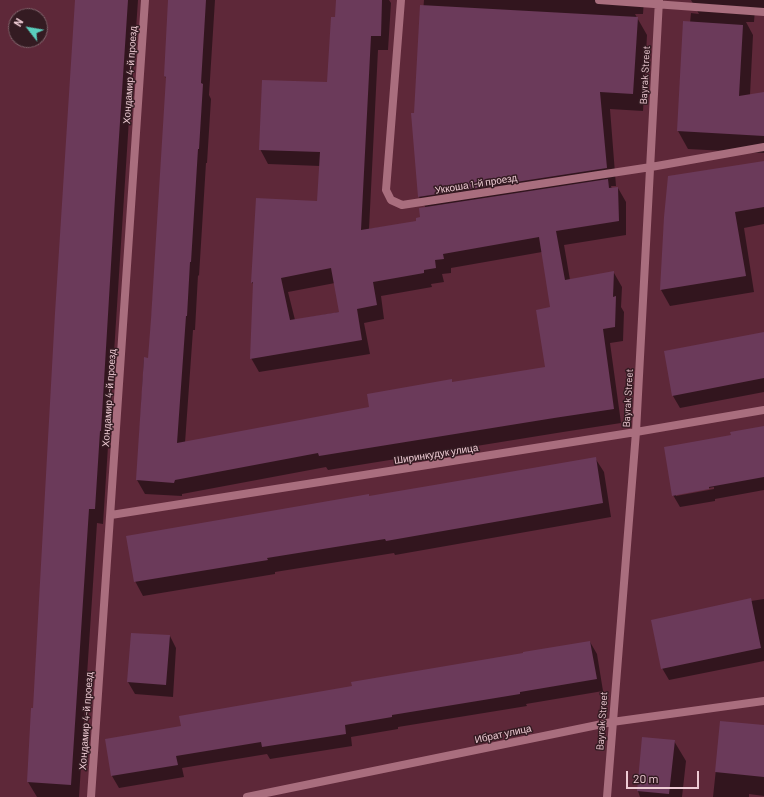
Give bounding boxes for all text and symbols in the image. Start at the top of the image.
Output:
north arrow [8,8,48,48]
text: N [11,16,26,29]
street label: Хондамир 4-й проезд [121,26,139,124]
street label: Bayrak Street [637,45,653,105]
street label: Уккоша 1-й проезд [434,172,518,196]
street label: Хондамир 4-й проезд [100,349,118,447]
street label: Bayrak Street [620,368,636,428]
street label: Ширинкудук улица [393,441,479,467]
street label: Хондамир 4-й проезд [77,672,95,770]
street label: Bayrak Street [594,691,610,751]
street label: Ибрат улица [473,722,533,746]
scale bar [628,763,701,789]
text: 20 m [633,771,659,785]

